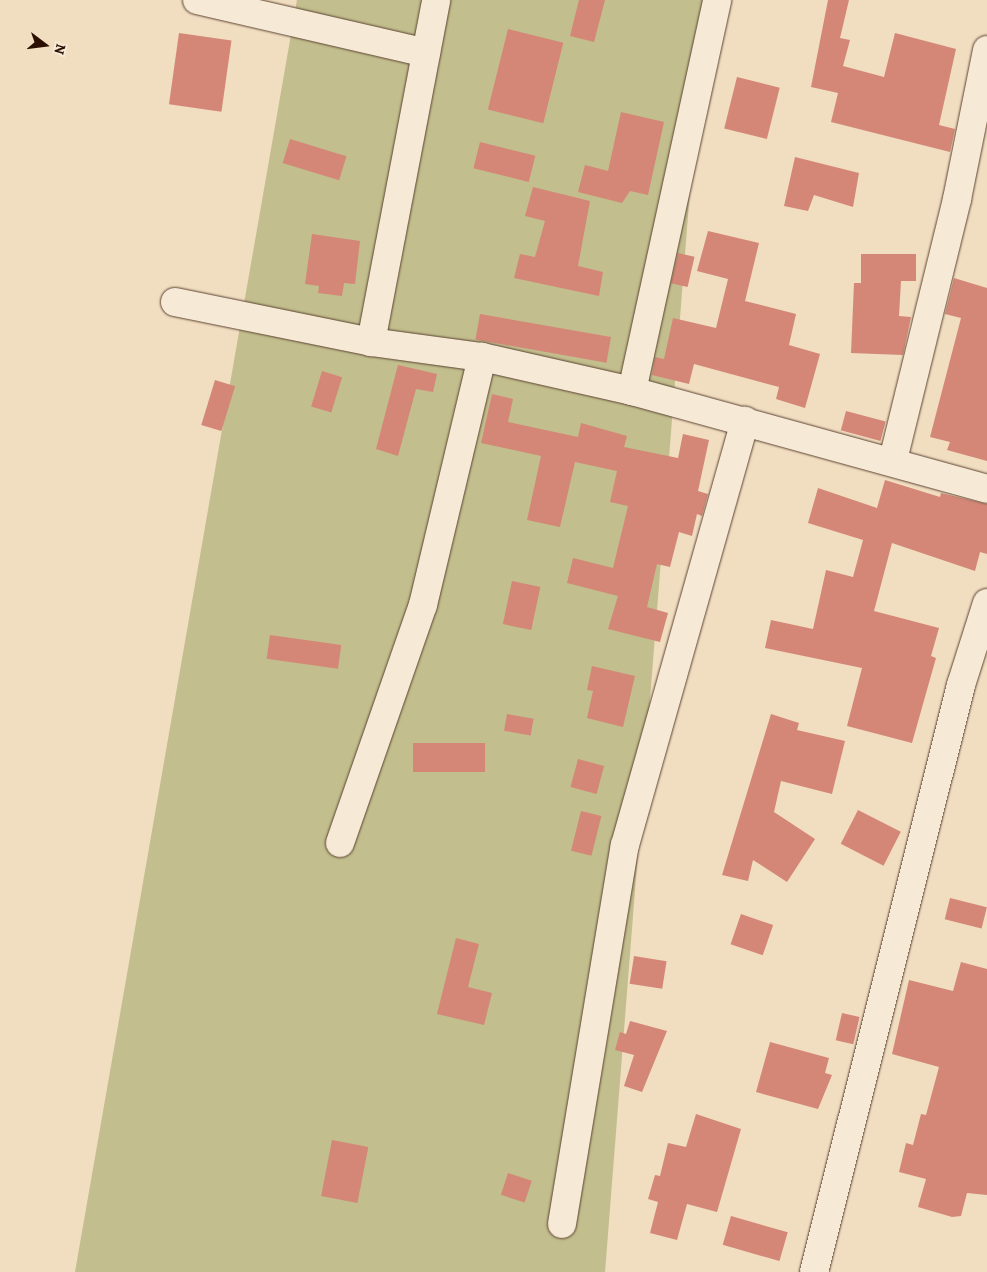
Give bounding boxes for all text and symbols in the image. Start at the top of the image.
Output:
north arrow [20,20,70,70]
text: N [49,42,70,56]

